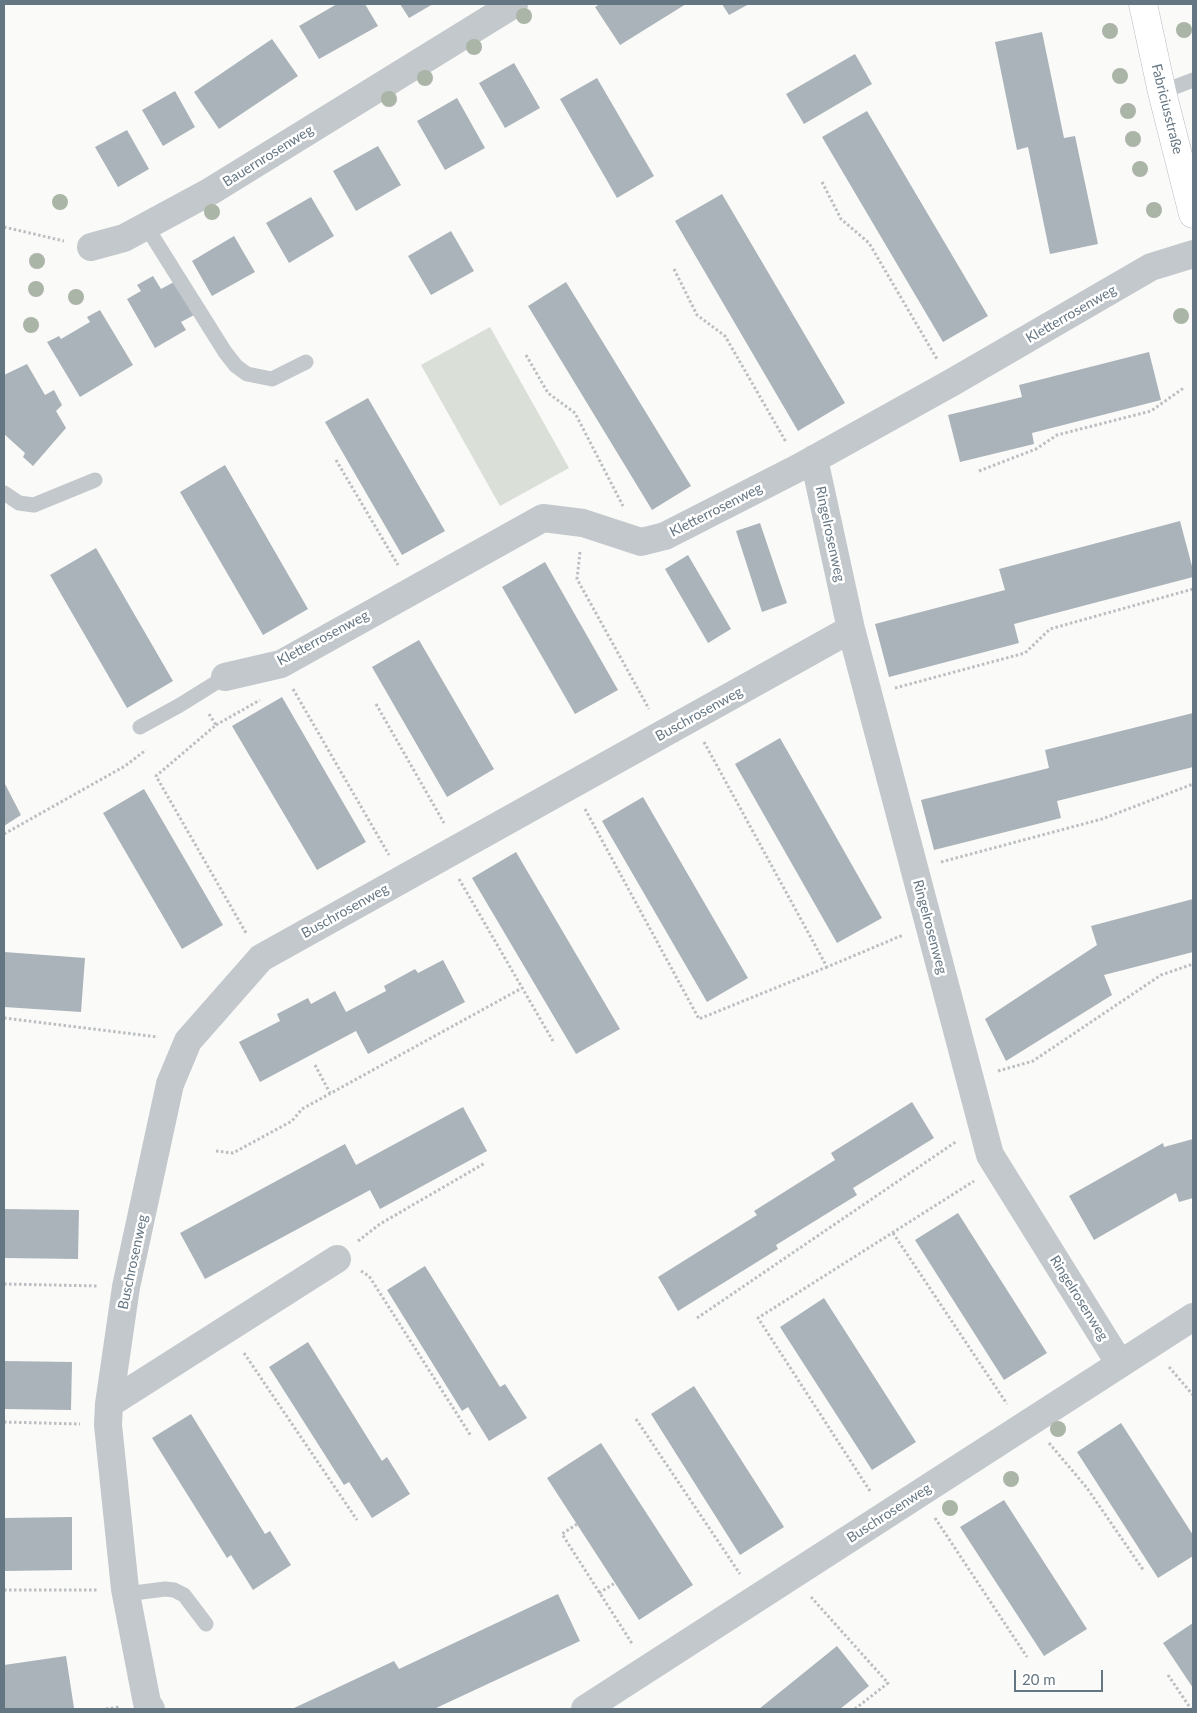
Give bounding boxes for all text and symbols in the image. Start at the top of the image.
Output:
street label: Fabriciusstraße [1148,62,1186,156]
street label: Bauernrosenweg [220,121,316,191]
street label: Kletterrosenweg [1023,281,1119,347]
street label: Kletterrosenweg [667,479,765,541]
street label: Ringelrosenweg [812,485,848,583]
street label: Kletterrosenweg [274,607,372,669]
street label: Buschrosenweg [653,683,745,745]
street label: Ringelrosenweg [909,878,951,976]
street label: Buschrosenweg [299,880,391,942]
street label: Buschrosenweg [115,1213,151,1311]
street label: Ringelrosenweg [1046,1252,1112,1344]
street label: Buschrosenweg [844,1480,934,1546]
scale bar [1017,1660,1106,1692]
text: 20 m [1022,1670,1056,1688]

